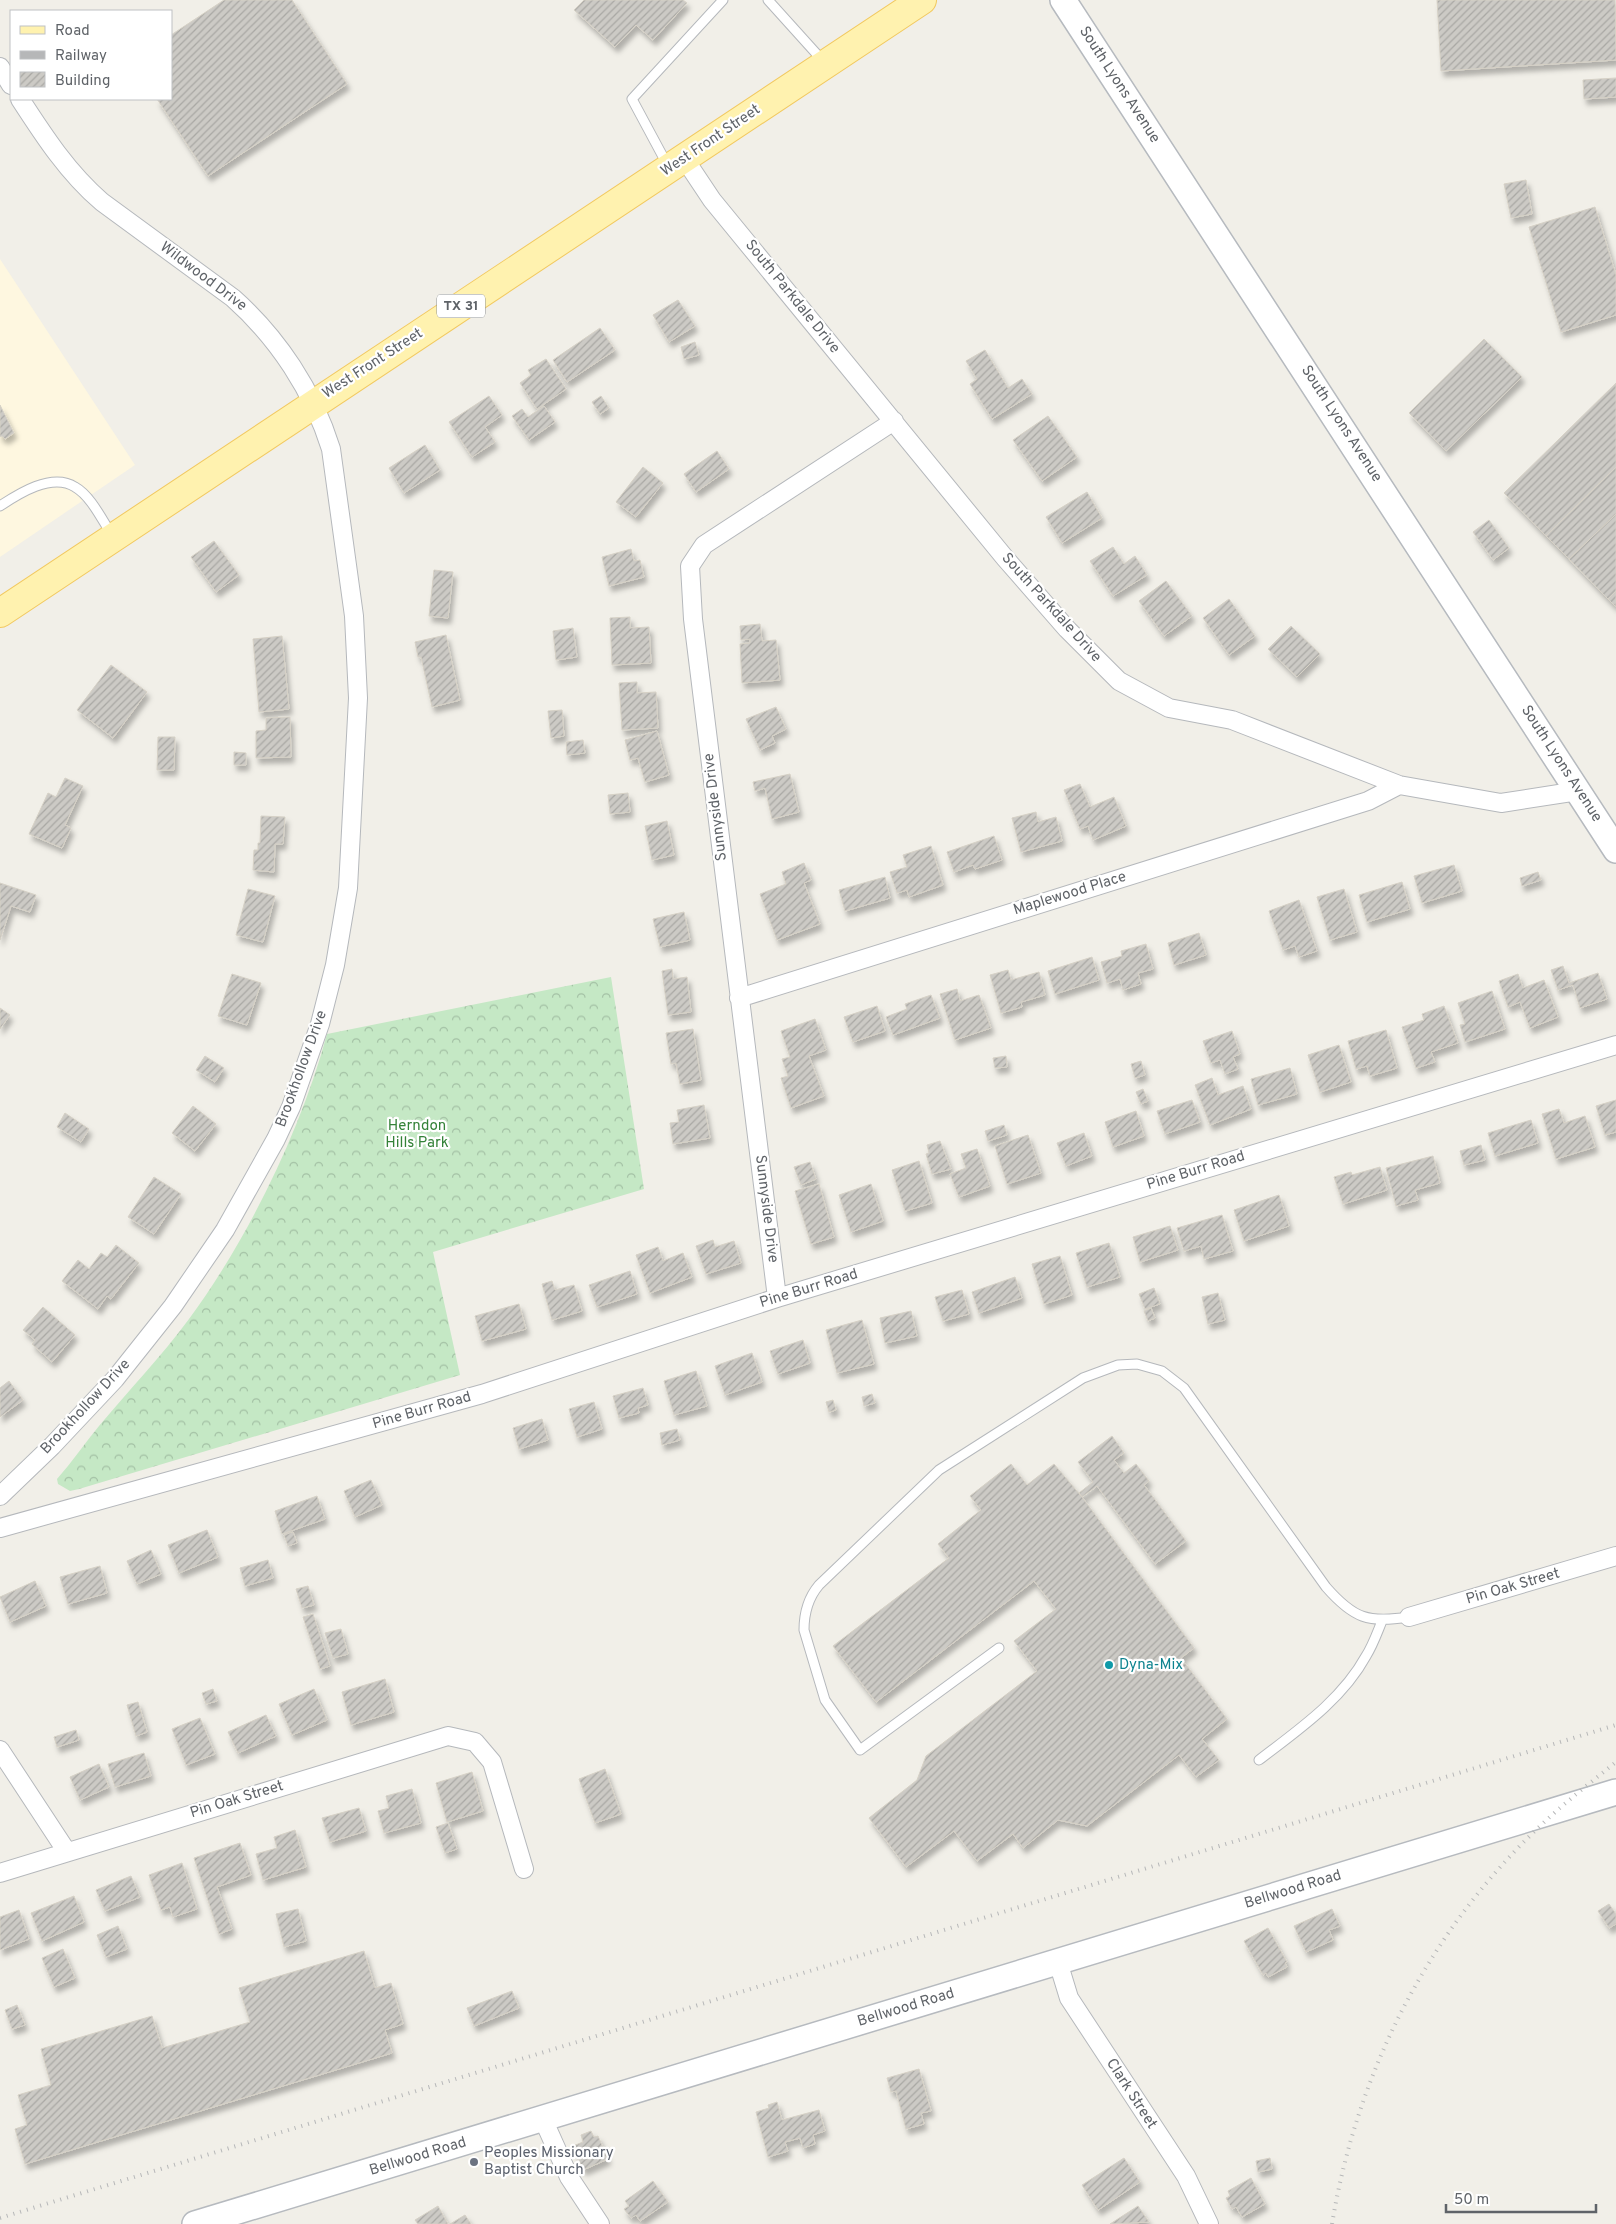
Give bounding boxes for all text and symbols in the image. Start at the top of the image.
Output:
legend [10,10,172,100]
text: Road [55,22,90,41]
street label: South Lyons Avenue [1074,23,1164,147]
text: Railway [55,47,107,66]
text: Building [55,72,110,91]
street label: West Front Street [658,101,764,181]
street label: South Parkdale Drive [740,236,844,358]
street label: Wildwood Drive [156,238,250,316]
road number: TX 31 [437,294,485,318]
street label: West Front Street [319,324,427,404]
street label: South Lyons Avenue [1296,362,1386,486]
street label: South Parkdale Drive [997,549,1105,667]
street label: South Lyons Avenue [1516,702,1606,826]
street label: Sunnyside Drive [700,752,732,862]
street label: Maplewood Place [1011,868,1129,920]
street label: Brookhollow Drive [272,1008,332,1130]
park label: Herndon Hills Park [385,1117,449,1153]
street label: Pine Burr Road [1145,1147,1247,1195]
street label: Sunnyside Drive [750,1154,782,1264]
street label: Pine Burr Road [758,1265,860,1313]
street label: Brookhollow Drive [37,1355,135,1459]
street label: Pine Burr Road [370,1388,474,1434]
street label: Pin Oak Street [1464,1565,1562,1609]
place label: Dyna-Mix [1119,1656,1183,1675]
marker: Dyna-Mix [1103,1659,1115,1671]
street label: Pin Oak Street [188,1777,286,1823]
street label: Bellwood Road [1242,1866,1344,1914]
street label: Bellwood Road [855,1984,957,2032]
street label: Clark Street [1101,2055,1161,2133]
street label: Bellwood Road [367,2133,469,2181]
place label: Peoples Missionary Baptist Church [484,2144,614,2180]
marker: Peoples Missionary Baptist Church [468,2156,480,2168]
scale bar [1446,2182,1596,2214]
text: 50 m [1454,2191,1489,2210]

